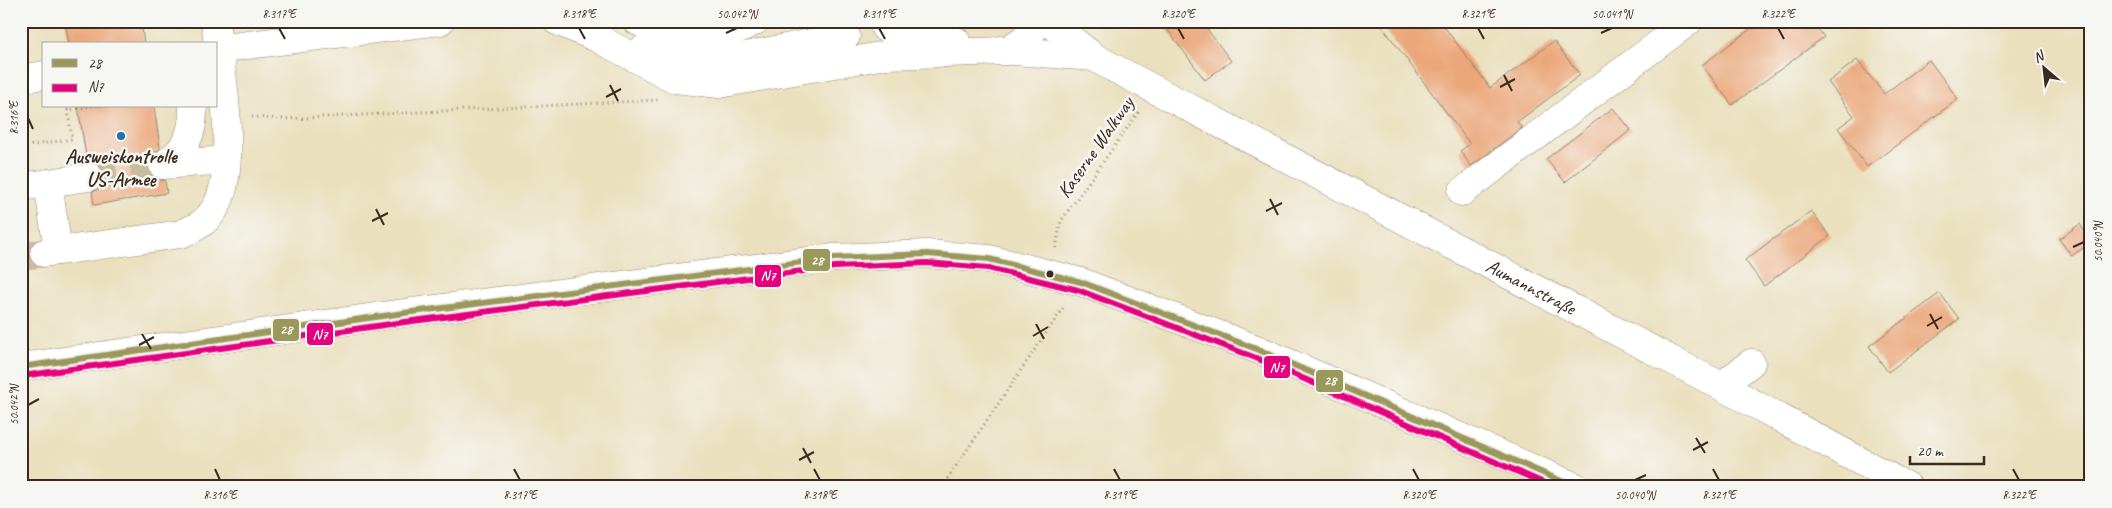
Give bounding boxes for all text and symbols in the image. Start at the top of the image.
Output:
text: 8.317°E [262,6,298,22]
text: 8.318°E [562,6,598,22]
text: 50.042°N [717,6,759,22]
text: 8.319°E [862,6,898,22]
text: 8.320°E [1161,6,1197,22]
text: 8.321°E [1461,6,1497,22]
text: 50.041°N [1592,6,1634,22]
text: 8.322°E [1761,6,1797,22]
legend [42,42,218,108]
north arrow [2020,42,2070,92]
text: N [2030,46,2048,67]
text: 28 [88,54,103,73]
text: N7 [88,78,105,97]
street label: Kaserne Walkway [1051,90,1141,203]
text: 8.316°E [6,99,22,135]
marker: Ausweiskontrolle US-Armee [115,130,127,142]
place label: Ausweiskontrolle US-Armee [65,144,178,192]
text: 50.040°N [2090,220,2106,262]
line badge: 28 [802,248,831,272]
text: 28 [811,252,825,269]
street label: Aumannstraße [1482,253,1581,321]
line badge: N7 [754,264,782,288]
text: N7 [761,267,777,284]
unlabelled marker [1045,269,1055,279]
line badge: 28 [272,318,300,342]
text: 28 [280,321,294,338]
line badge: N7 [306,322,334,346]
text: N7 [313,326,329,343]
line badge: N7 [1263,355,1291,379]
text: N7 [1270,359,1286,376]
line badge: 28 [1315,369,1344,393]
text: 28 [1324,372,1338,389]
text: 50.042°N [6,383,22,425]
scale bar [1910,433,1983,465]
text: 20 m [1917,442,1944,461]
text: 8.316°E [203,487,239,503]
text: 8.317°E [503,487,539,503]
text: 8.318°E [803,487,839,503]
text: 8.319°E [1103,487,1139,503]
text: 8.320°E [1402,487,1438,503]
text: 50.040°N [1615,487,1657,503]
text: 8.321°E [1702,487,1738,503]
text: 8.322°E [2002,487,2038,503]

